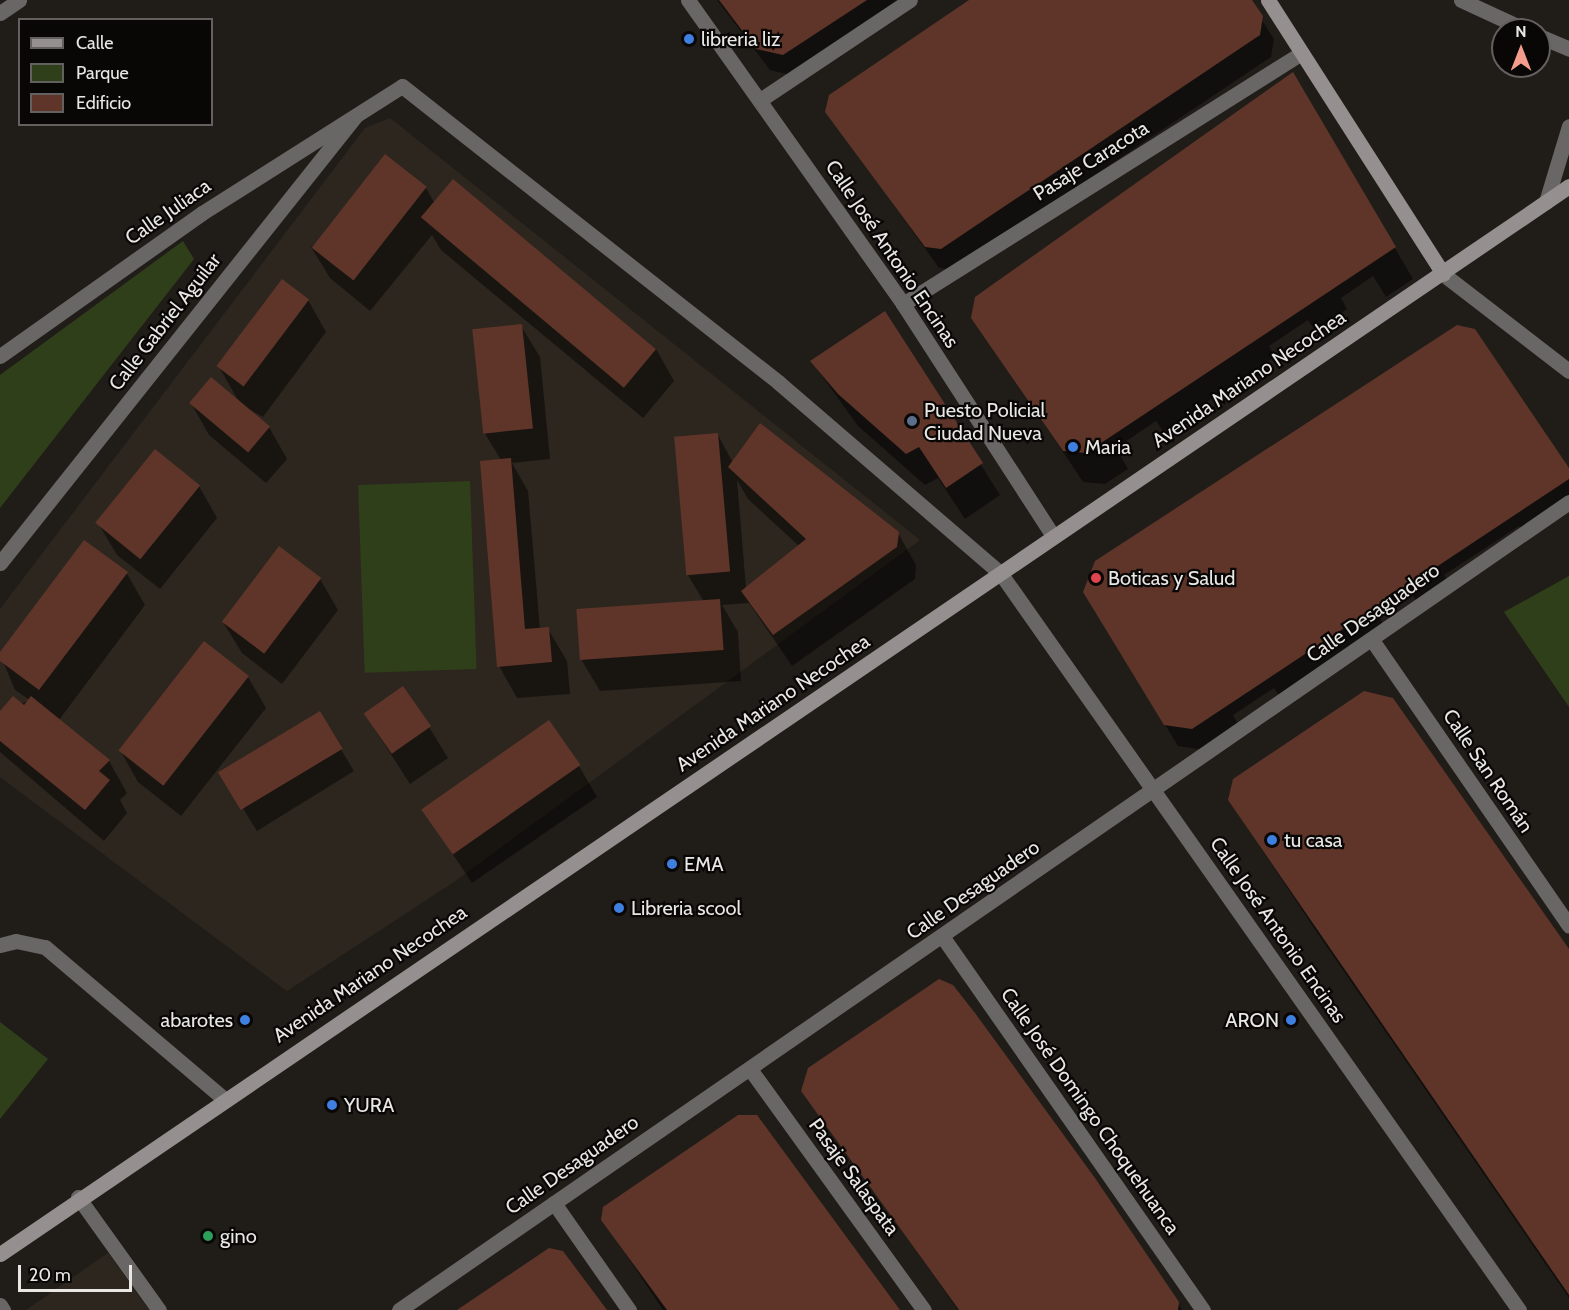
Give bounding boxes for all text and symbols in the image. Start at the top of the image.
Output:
legend [18,18,213,126]
north arrow [1491,18,1551,78]
text: N [1515,22,1527,41]
place label: libreria liz [701,27,780,51]
text: Calle [76,32,113,54]
marker: libreria liz [682,32,696,46]
text: Parque [76,62,129,84]
text: Edificio [76,92,131,114]
street label: Pasaje Caracota [1029,116,1153,206]
street label: Calle José Antonio Encinas [820,156,964,352]
street label: Calle Juliaca [121,174,215,250]
street label: Calle Gabriel Aguilar [104,249,226,395]
street label: Avenida Mariano Necochea [1148,305,1350,453]
place label: Puesto Policial Ciudad Nueva [924,398,1045,445]
marker: Puesto Policial Ciudad Nueva [905,414,919,428]
place label: Maria [1085,435,1131,459]
marker: Maria [1066,440,1080,454]
street label: Calle Desaguadero [1302,558,1444,668]
place label: Boticas y Salud [1108,566,1235,590]
marker: Boticas y Salud [1089,571,1103,585]
street label: Avenida Mariano Necochea [672,629,874,777]
street label: Calle San Román [1438,705,1538,837]
place label: tu casa [1284,828,1342,852]
street label: Calle José Antonio Encinas [1205,833,1351,1027]
marker: tu casa [1265,833,1279,847]
street label: Calle Desaguadero [902,835,1044,945]
place label: EMA [684,852,724,876]
marker: EMA [665,857,679,871]
place label: Libreria scool [631,896,741,920]
street label: Avenida Mariano Necochea [269,900,471,1048]
marker: Libreria scool [612,901,626,915]
street label: Calle José Domingo Choquehuanca [995,983,1185,1239]
place label: abarotes [161,1008,233,1032]
place label: ARON [1225,1008,1279,1032]
marker: abarotes [238,1013,252,1027]
marker: ARON [1284,1013,1298,1027]
place label: YURA [344,1093,394,1117]
marker: YURA [325,1098,339,1112]
street label: Calle Desaguadero [501,1110,643,1220]
street label: Pasaje Salaspata [804,1114,904,1240]
place label: gino [220,1224,257,1248]
marker: gino [201,1229,215,1243]
scale bar [21,1253,135,1291]
text: 20 m [29,1264,71,1286]

